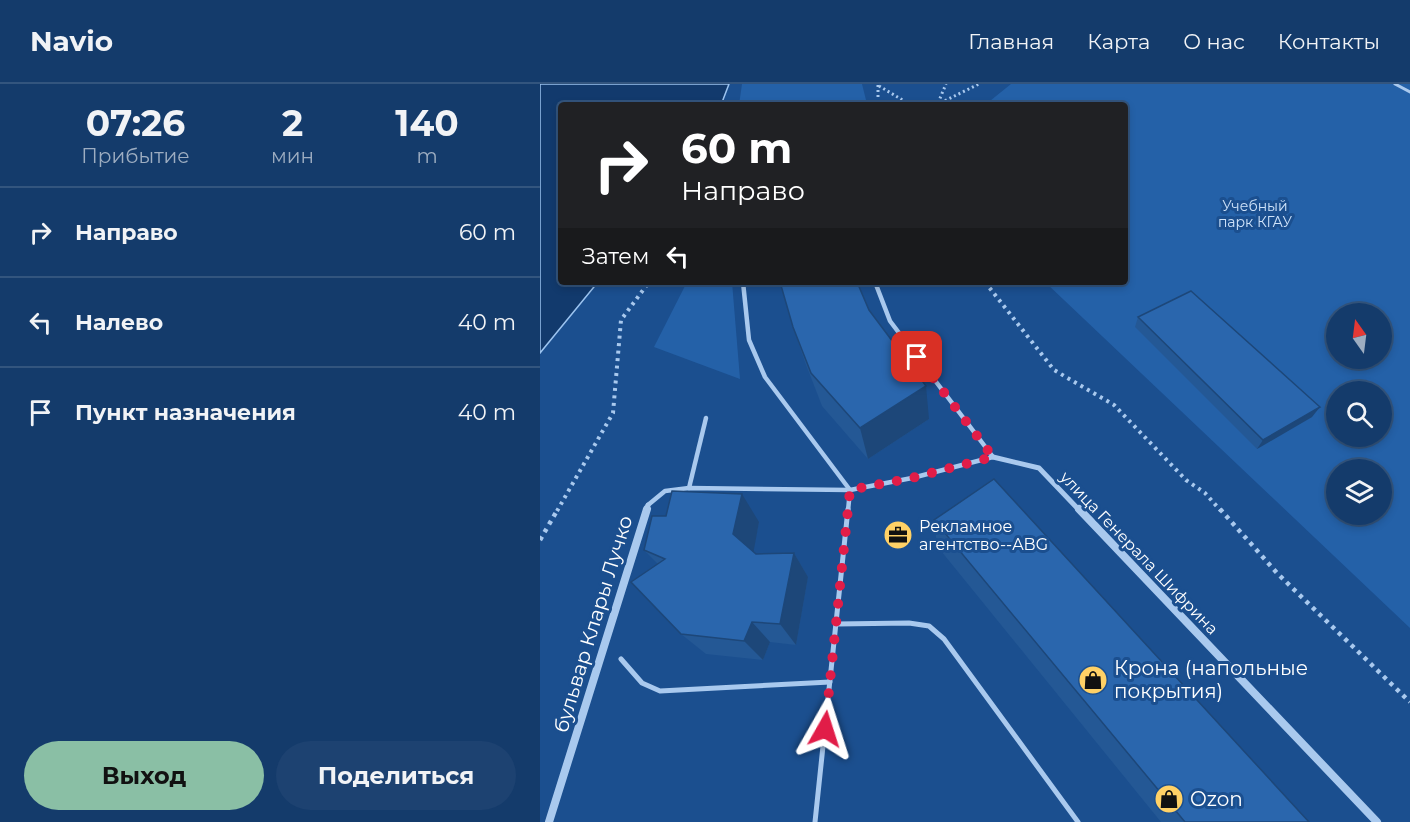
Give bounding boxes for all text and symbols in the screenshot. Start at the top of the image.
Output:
text: Navio [30,24,113,58]
text: Главная [968,29,1054,54]
text: Карта [1087,29,1150,54]
text: О нас [1183,29,1245,54]
text: Контакты [1278,29,1380,54]
text: 07:26 [86,101,185,145]
text: 2 [282,101,303,145]
text: 140 [395,101,459,145]
text: 60 m [681,122,792,174]
icon: right [582,126,660,204]
text: Прибытие [81,144,190,168]
text: мин [271,144,314,168]
text: m [416,144,438,168]
text: Направо [681,174,805,207]
park label: Учебный парк КГАУ [1218,197,1293,231]
icon: right [24,216,57,249]
text: Направо [75,219,178,246]
text: 60 m [459,219,516,246]
icon: left [661,240,694,273]
text: Затем [582,243,649,270]
north arrow [1326,303,1392,369]
map controls [1326,303,1392,525]
icon: left [24,306,57,339]
text: Налево [75,309,163,336]
text: 40 m [458,309,516,336]
pin [891,331,942,382]
icon: arrive [900,340,933,373]
button: search [1326,381,1392,447]
icon: arrive [24,396,57,429]
text: Пункт назначения [75,399,296,426]
text: 40 m [458,399,516,426]
button: layers [1326,459,1392,525]
street label: улица Генерала Шифрина [1055,467,1222,638]
street label: бульвар Клары Лучко [549,513,637,735]
place label: Рекламное агентство--ABG [919,517,1048,554]
office icon: Рекламное агентство--ABG [882,519,914,551]
place label: Крона (напольные покрытия) [1114,656,1308,703]
shop icon: Крона (напольные покрытия) [1077,664,1109,696]
position arrow [793,697,857,761]
button: Выход [24,741,264,810]
button: Поделиться [276,741,516,810]
shop icon: Ozon [1153,783,1185,815]
place label: Ozon [1190,787,1243,811]

